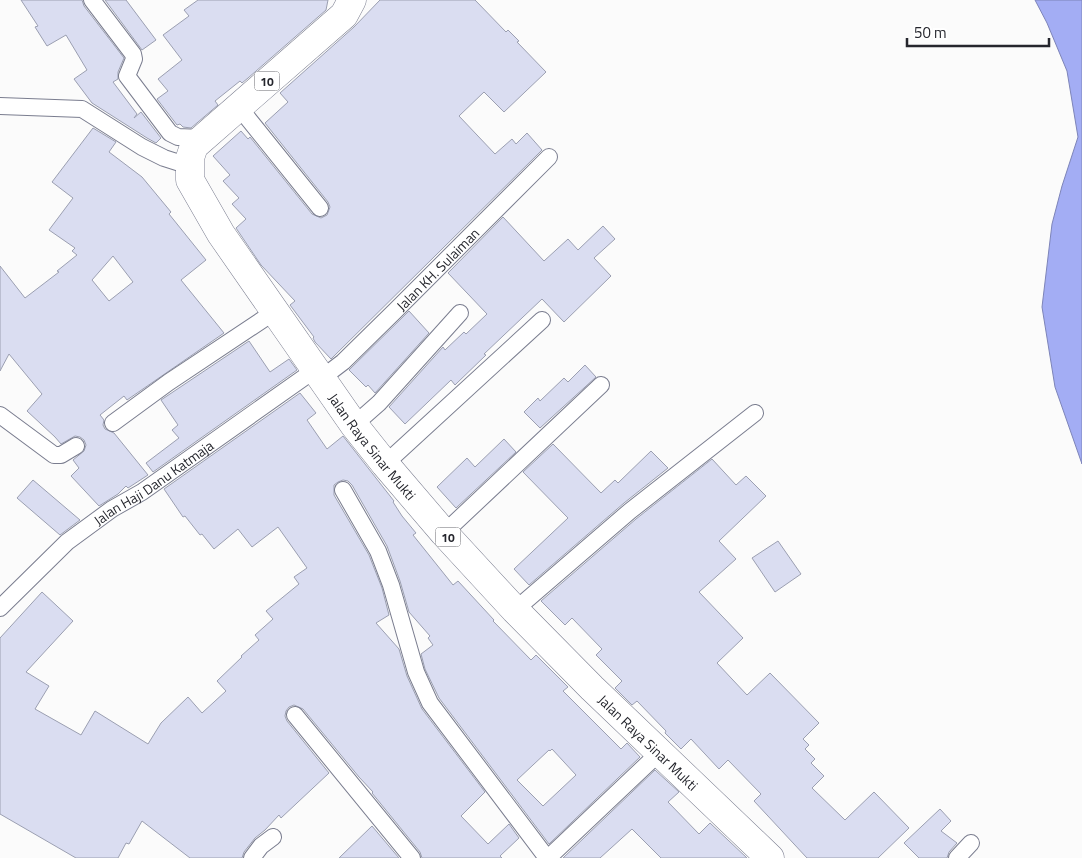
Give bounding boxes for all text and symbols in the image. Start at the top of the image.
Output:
scale bar [907,15,1050,47]
text: 50 m [914,21,947,44]
road number: 10 [254,72,280,90]
street label: Jalan KH. Sulaiman [391,222,484,315]
street label: Jalan Raya Sinar Mukti [324,388,422,504]
street label: Jalan Haji Danu Katmaja [89,434,217,530]
road number: 10 [436,528,460,546]
street label: Jalan Raya Sinar Mukti [594,689,703,795]

